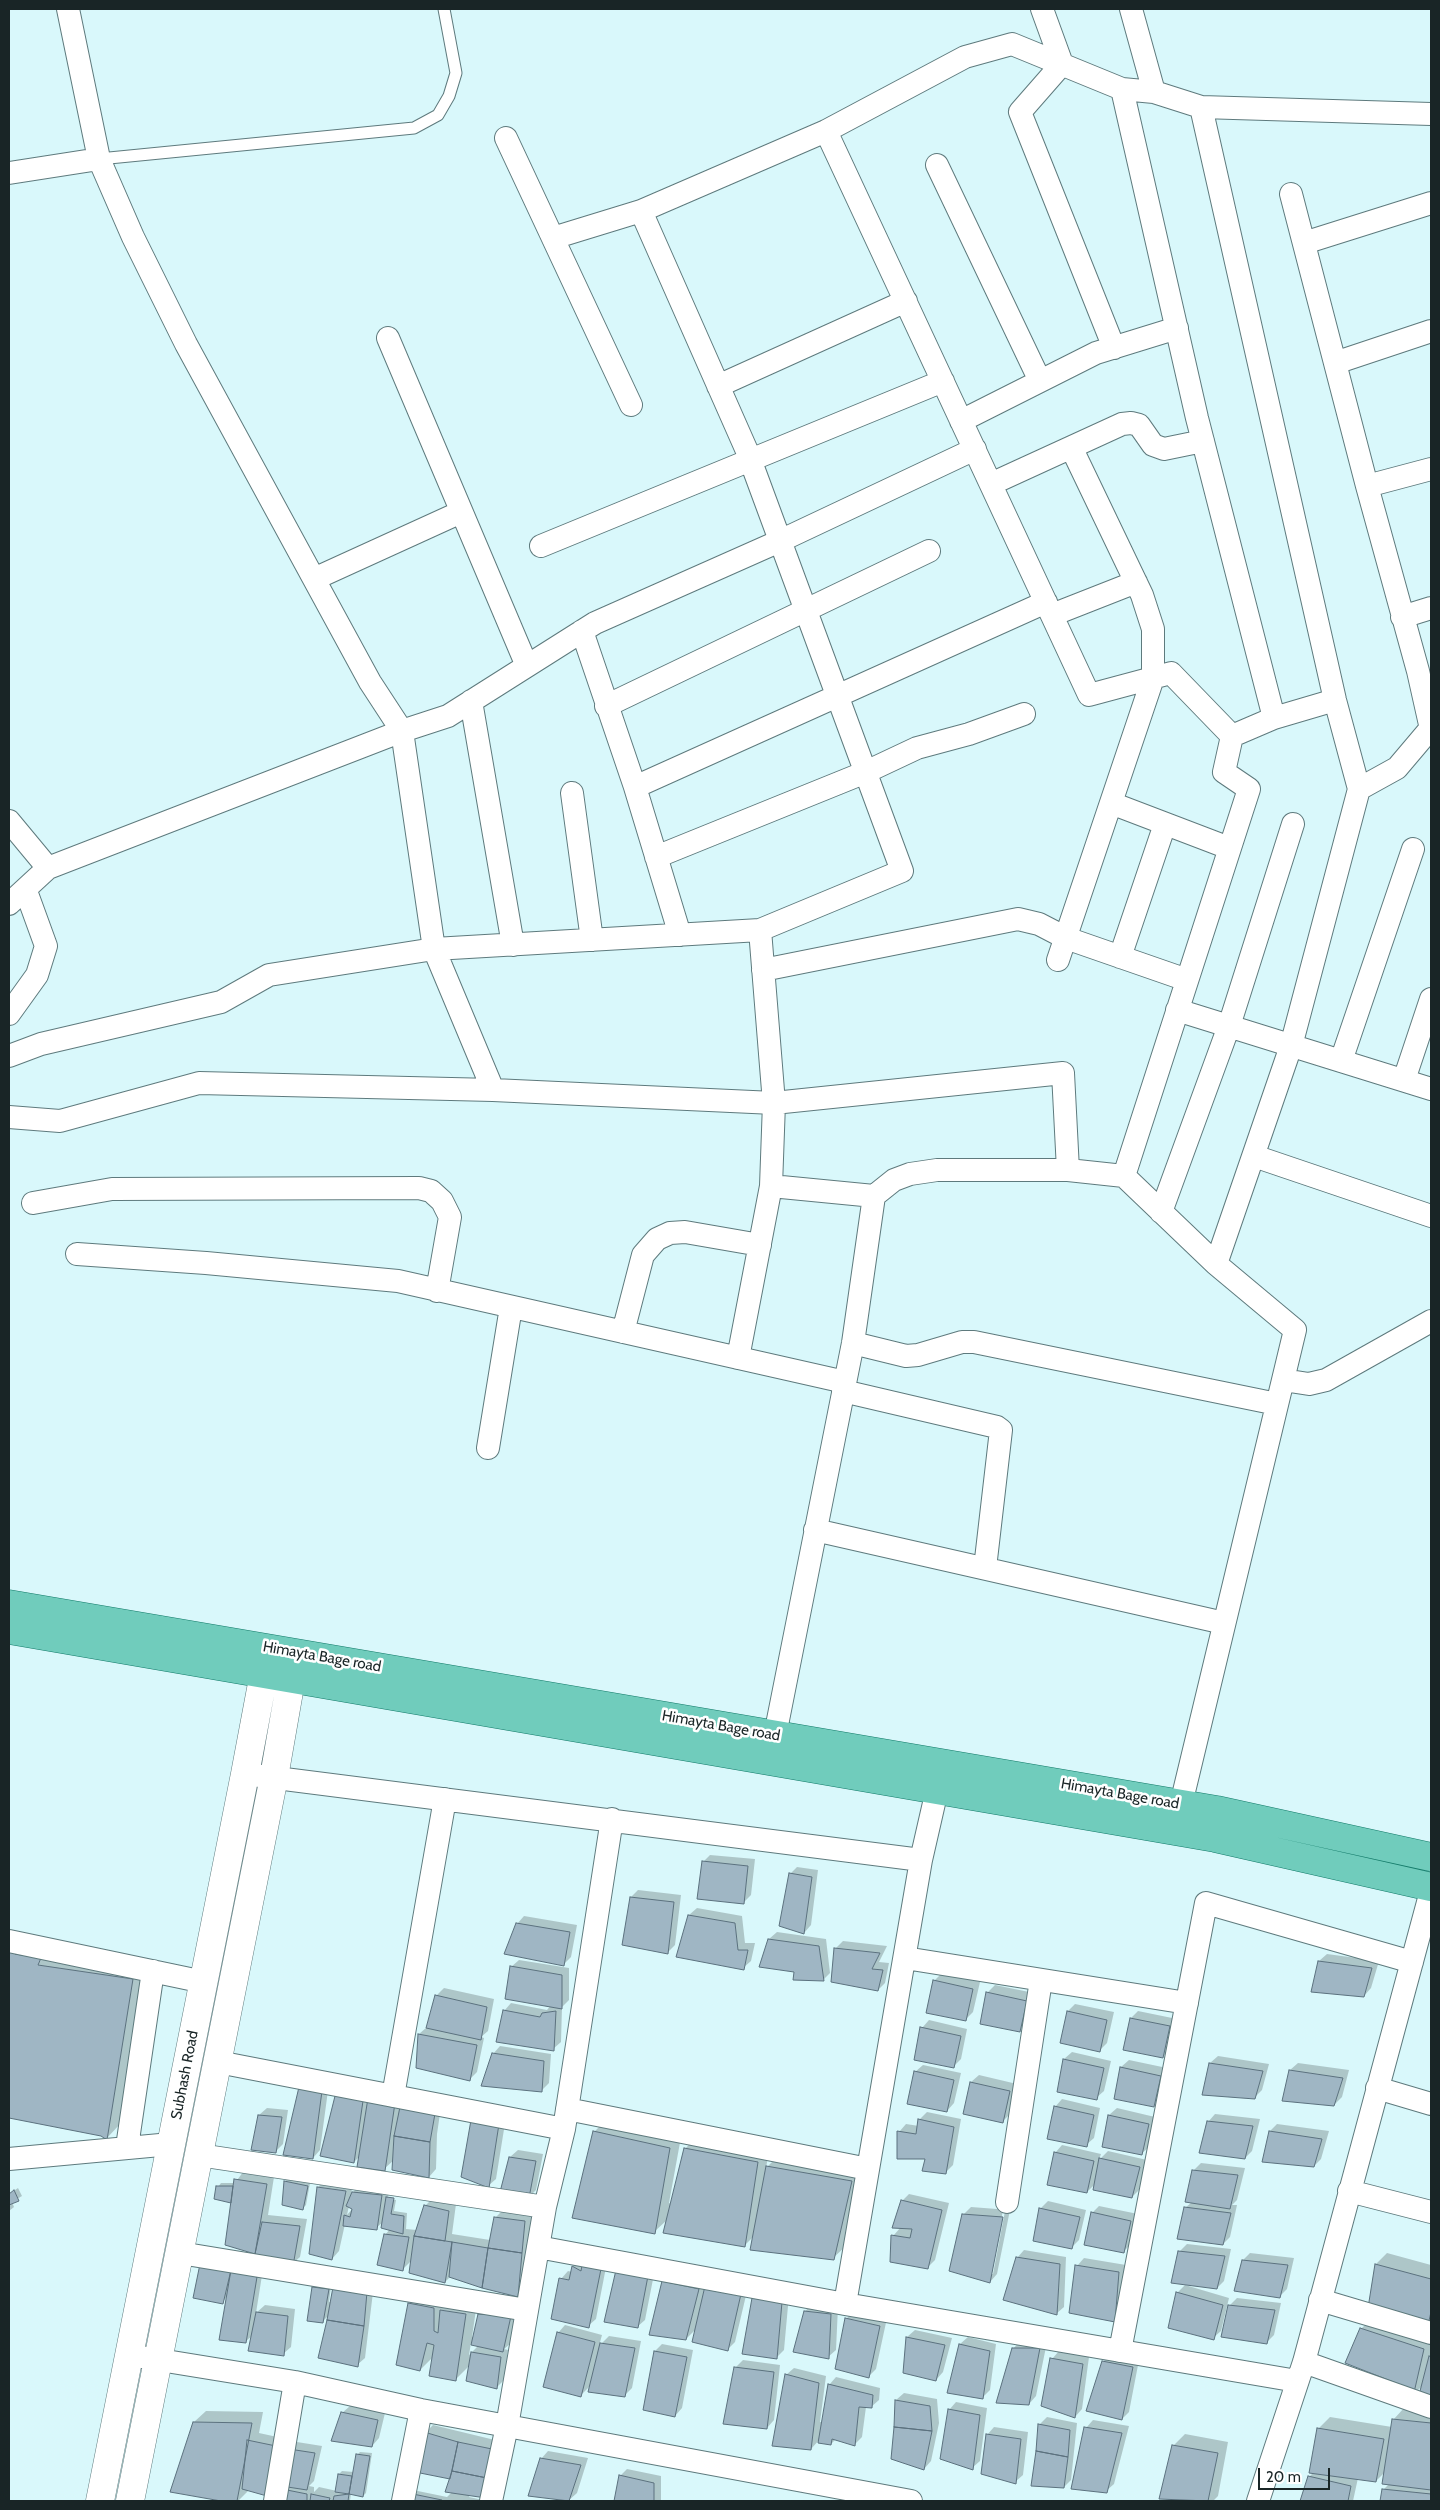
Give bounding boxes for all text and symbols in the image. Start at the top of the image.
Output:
street label: Himayta Bage road [261,1638,383,1676]
street label: Himayta Bage road [660,1707,782,1745]
street label: Himayta Bage road [1059,1775,1181,1813]
street label: Subhash Road [168,2029,202,2121]
scale bar [1260,2458,1332,2490]
text: 20 m [1266,2468,1301,2486]

